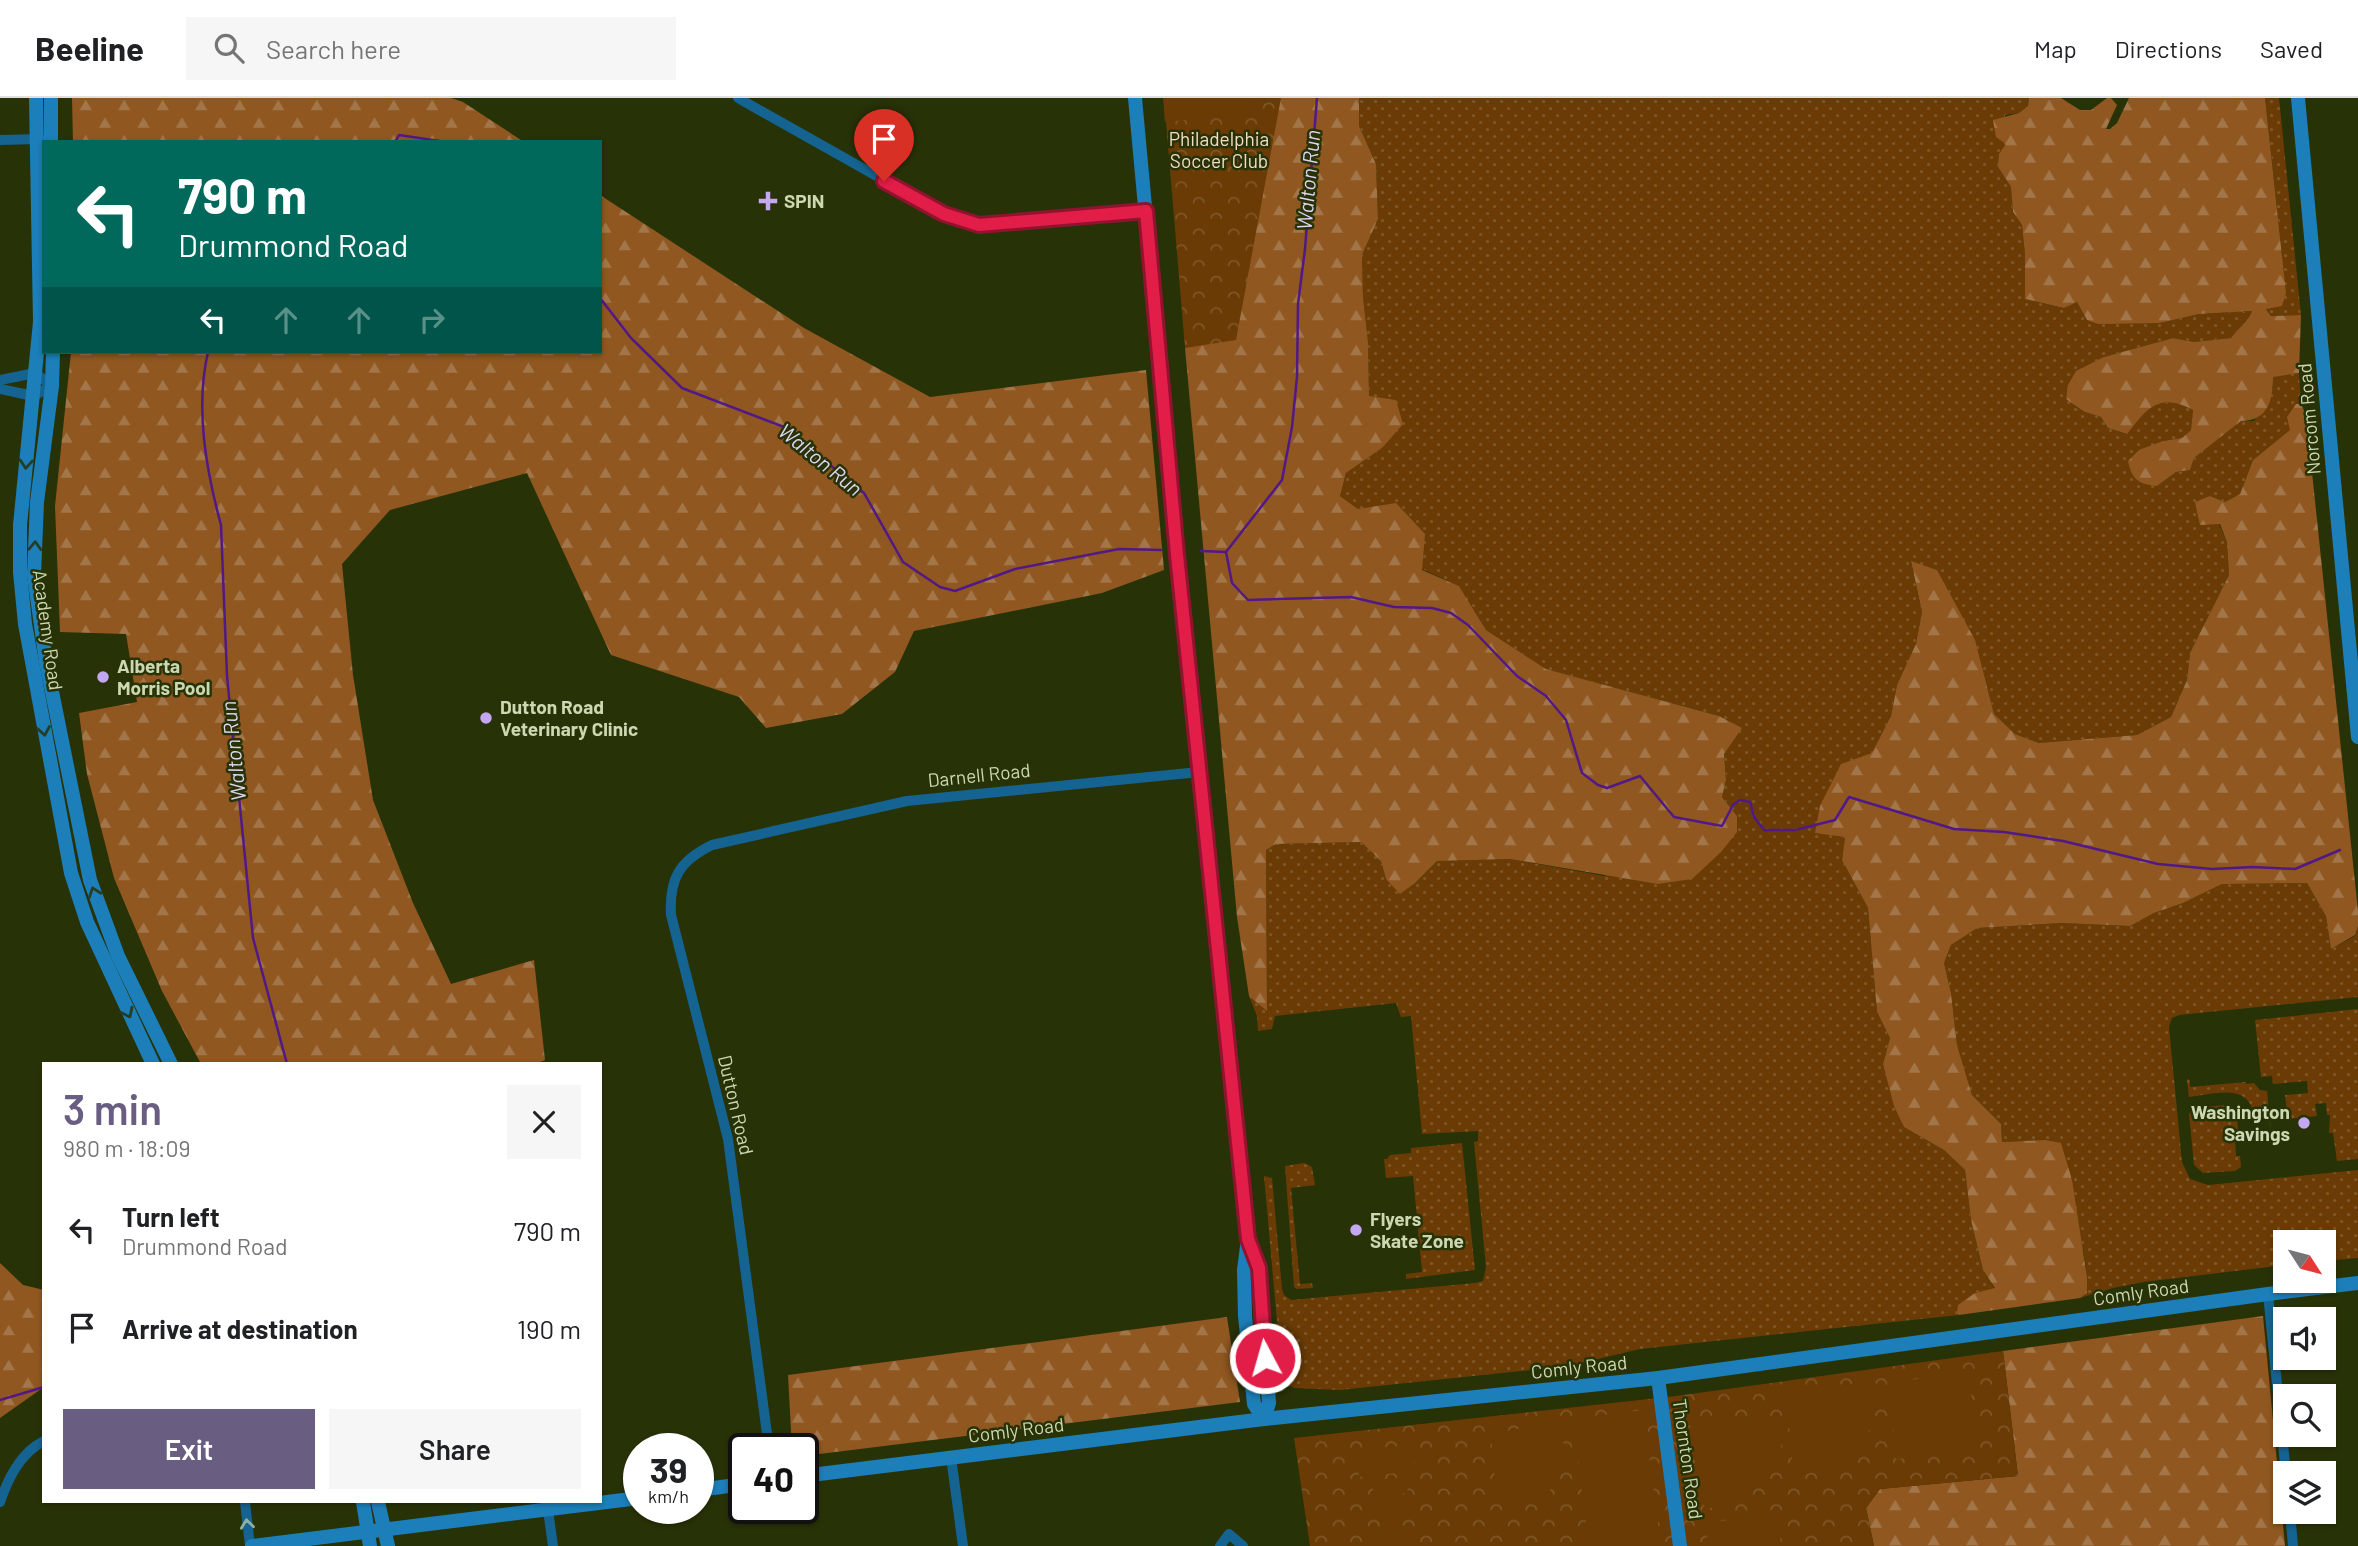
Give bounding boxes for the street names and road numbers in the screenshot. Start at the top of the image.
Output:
street label: Norcom Road [2292,362,2325,476]
street label: Academy Road [29,568,68,692]
street label: Darnell Road [927,758,1031,791]
street label: Dutton Road [714,1053,759,1157]
street label: Comly Road [2092,1273,2190,1310]
street label: Comly Road [1530,1350,1628,1383]
street label: Thornton Road [1669,1397,1708,1521]
street label: Comly Road [967,1412,1065,1447]

